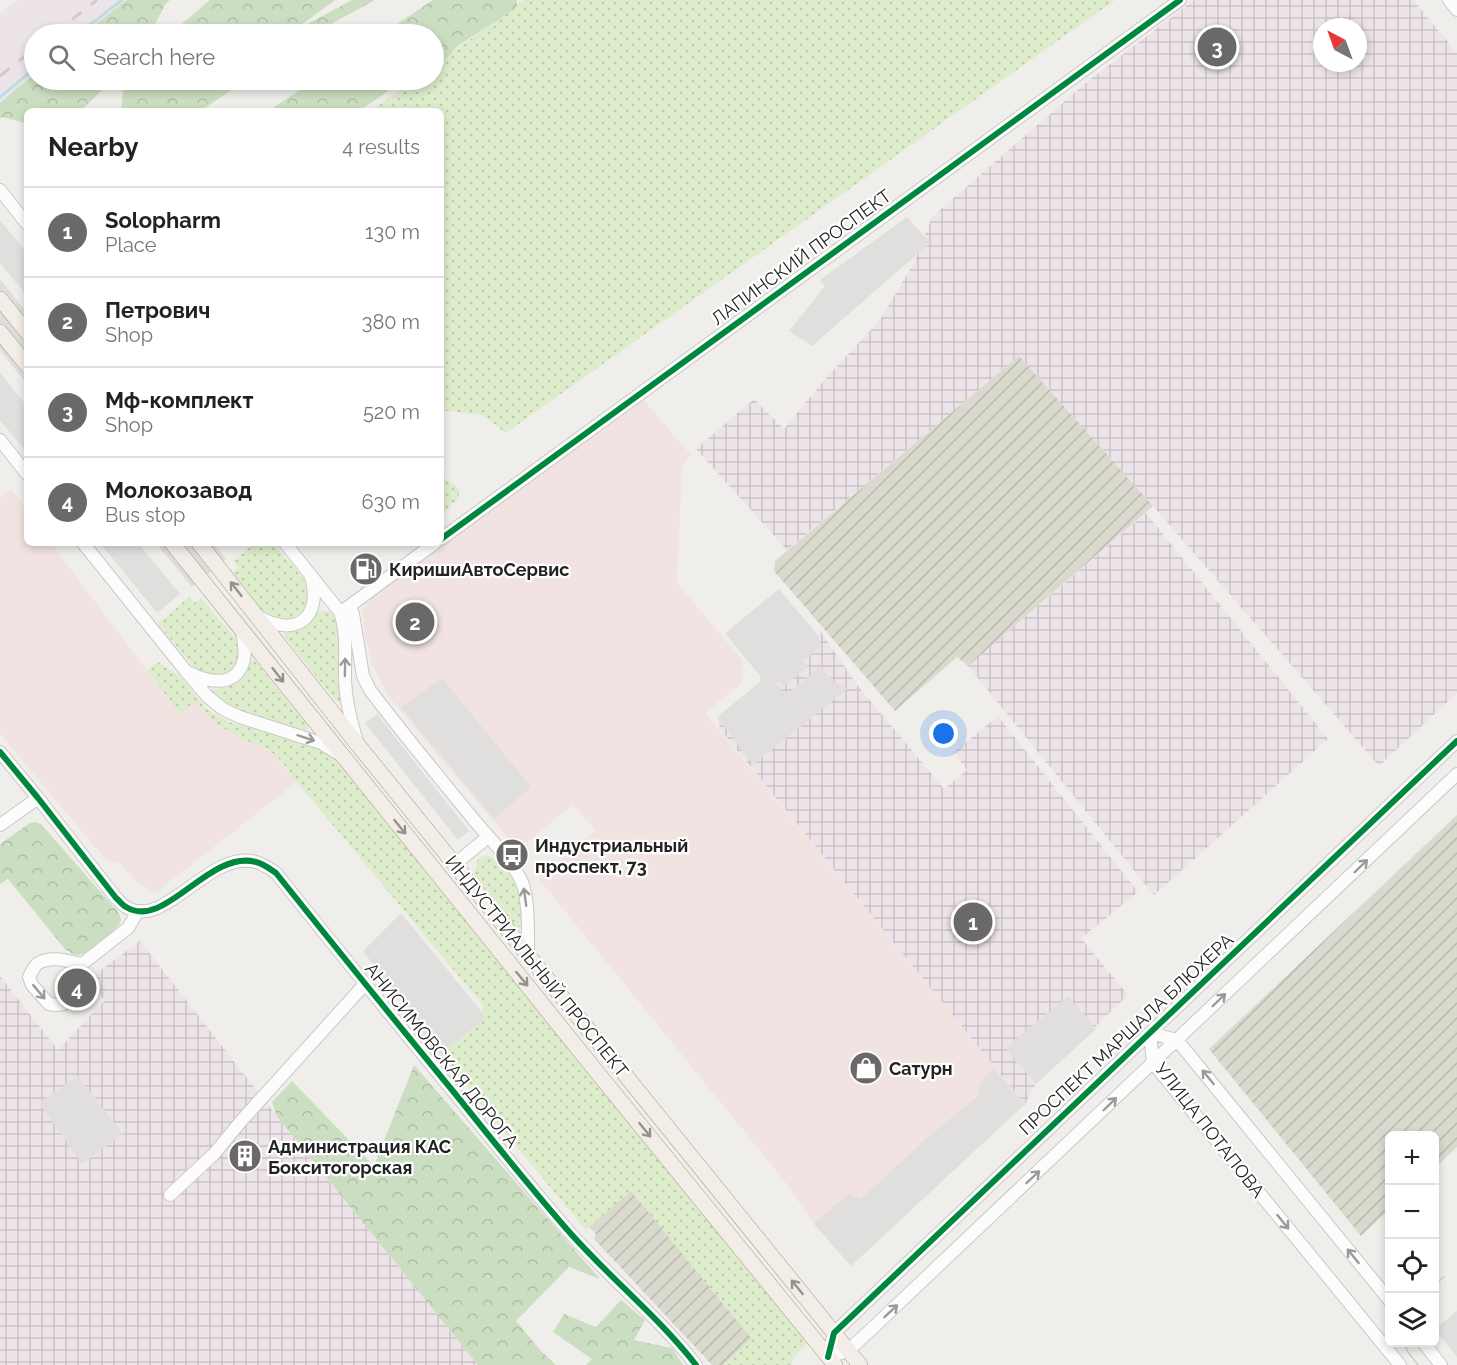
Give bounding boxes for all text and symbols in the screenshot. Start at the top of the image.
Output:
north arrow [1313,18,1367,72]
search box [24,24,444,90]
pin: 3 [1198,24,1236,70]
icon: search [45,41,78,74]
text: Search here [93,44,215,70]
text: Nearby [48,132,138,162]
text: 4 results [342,135,420,159]
street label: ЛАПИНСКИЙ ПРОСПЕКТ [707,185,895,329]
text: Solopharm [105,207,221,233]
text: 1 [63,220,72,244]
text: 130 m [365,220,420,244]
text: Place [105,233,156,257]
text: Петрович [105,297,210,323]
text: 2 [62,310,73,334]
text: 380 m [362,310,420,334]
text: Shop [105,323,153,347]
text: Мф-комплект [105,387,254,413]
text: 3 [62,400,73,424]
text: 520 m [363,400,420,424]
text: Shop [105,413,153,437]
text: Молокозавод [105,477,252,503]
text: 4 [62,490,73,514]
text: 630 m [362,490,420,514]
text: Bus stop [105,503,185,527]
fuel station icon: КиришиАвтоСервис [348,551,384,587]
place label: КиришиАвтоСервис [389,559,569,580]
one-way arrow [229,581,242,597]
pin: 2 [396,600,434,644]
one-way arrow [340,657,351,677]
one-way arrow [271,666,284,682]
your location [929,719,958,748]
one-way arrow [296,733,315,744]
one-way arrow [393,819,406,835]
place label: Индустриальный проспект, 73 [535,835,688,877]
bus stop icon: Индустриальный проспект, 73 [494,837,530,873]
street label: ИНДУСТРИАЛЬНЫЙ ПРОСПЕКТ [441,851,633,1081]
one-way arrow [1353,859,1368,873]
one-way arrow [519,887,530,907]
pin: 1 [954,900,992,944]
street label: ПРОСПЕКТ МАРШАЛА БЛЮХЕРА [1015,929,1237,1139]
street label: АНИСИМОВСКАЯ ДОРОГА [361,958,523,1152]
pin: 4 [58,966,97,1010]
one-way arrow [515,971,529,986]
one-way arrow [32,984,45,1000]
one-way arrow [1212,993,1227,1007]
shop icon: Сатурн [848,1050,884,1086]
place label: Сатурн [889,1058,953,1079]
street label: УЛИЦА ПОТАПОВА [1151,1058,1269,1202]
one-way arrow [1201,1070,1214,1086]
one-way arrow [1102,1097,1117,1112]
one-way arrow [638,1122,651,1138]
map controls [1385,1131,1439,1347]
button: + [1385,1131,1439,1185]
place label: Администрация КАС Бокситогорская [268,1136,451,1178]
building icon: Администрация КАС Бокситогорская [227,1138,263,1174]
one-way arrow [1025,1170,1040,1184]
button: − [1385,1185,1439,1239]
one-way arrow [1277,1214,1290,1230]
button: locate [1385,1239,1439,1293]
one-way arrow [1346,1248,1359,1264]
one-way arrow [790,1280,803,1296]
button: layers [1385,1293,1439,1347]
one-way arrow [883,1304,898,1318]

